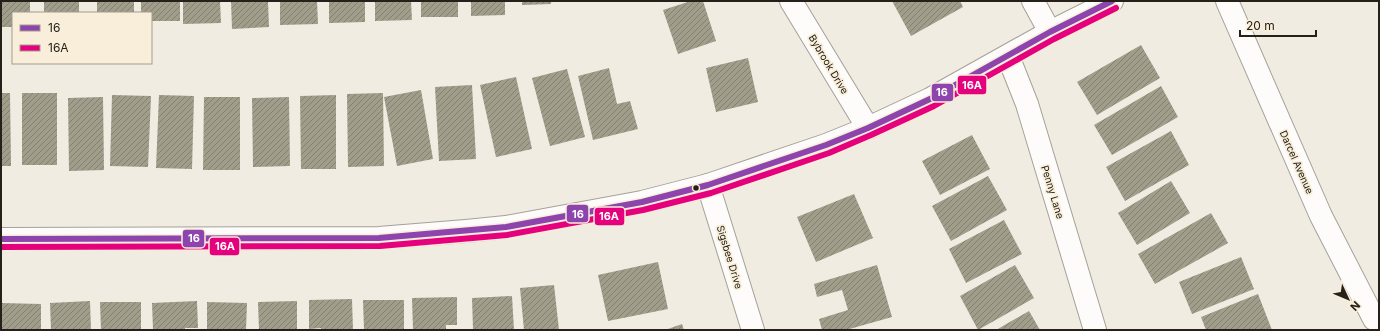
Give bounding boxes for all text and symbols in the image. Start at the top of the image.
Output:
legend [12,12,152,64]
scale bar [1240,12,1316,38]
text: 20 m [1246,18,1275,33]
text: 16 [48,20,60,35]
street label: Bybrook Drive [807,32,851,96]
text: 16A [48,40,69,55]
line badge: 16A [957,75,987,95]
text: 16A [962,78,982,92]
line badge: 16 [931,83,954,102]
text: 16 [936,85,948,99]
street label: Darcel Avenue [1278,128,1316,196]
street label: Penny Lane [1039,164,1067,220]
unlabelled marker [691,183,701,193]
line badge: 16 [566,204,589,223]
text: 16 [572,207,584,221]
line badge: 16A [594,207,625,226]
text: 16A [599,209,619,223]
street label: Sigsbee Drive [715,224,745,290]
line badge: 16 [182,229,205,248]
text: 16 [188,231,200,245]
line badge: 16A [209,237,240,256]
text: 16A [215,239,235,253]
north arrow [1328,279,1368,319]
text: N [1347,298,1363,314]

